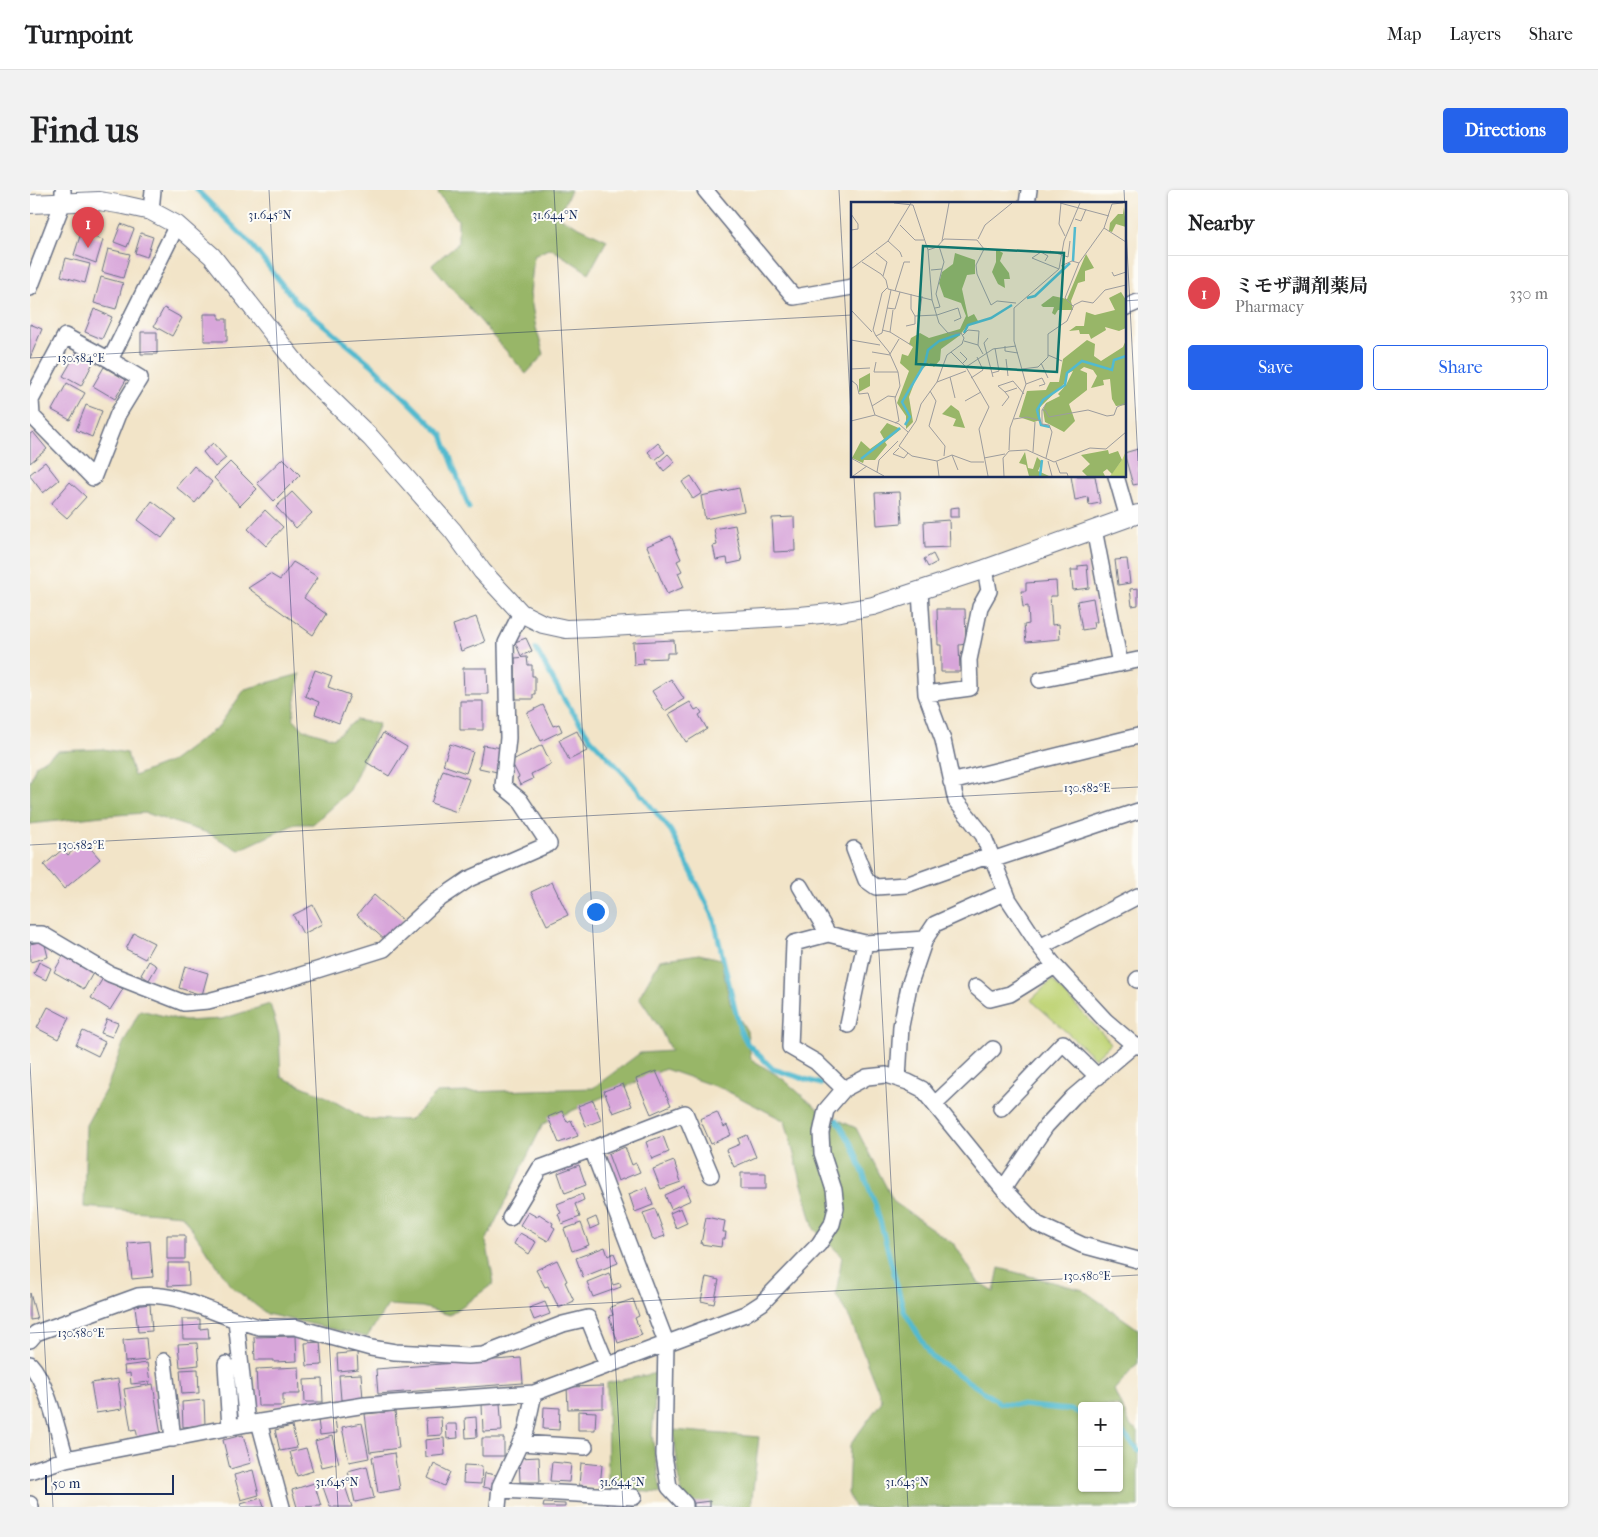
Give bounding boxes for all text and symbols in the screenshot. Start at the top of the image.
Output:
text: Turnpoint [25,21,133,49]
text: Map [1387,24,1421,45]
text: Layers [1449,24,1501,45]
text: Share [1529,24,1573,45]
button: Directions [1443,108,1568,153]
text: Find us [30,110,139,151]
inset map [851,202,1126,478]
pin: 1 [72,207,104,248]
text: 31.645°N [248,208,292,222]
text: 31.644°N [532,208,578,222]
text: Nearby [1188,211,1254,235]
text: ミモザ調剤薬局 [1235,275,1368,297]
text: 1 [1201,284,1207,303]
text: 330 m [1509,284,1548,303]
text: Pharmacy [1235,297,1304,316]
button: Save [1188,345,1363,390]
button: Share [1373,345,1548,390]
text: 130.584°E [57,351,105,365]
text: 130.582°E [1064,781,1110,795]
text: 130.582°E [58,838,104,852]
your location [583,899,609,925]
text: 130.580°E [1063,1269,1111,1283]
text: 130.580°E [57,1326,105,1340]
map controls [1078,1402,1123,1492]
button: + [1078,1402,1123,1447]
button: − [1078,1447,1123,1492]
scale bar [45,1472,174,1495]
text: 50 m [52,1475,80,1492]
text: 31.645°N [315,1475,359,1489]
text: 31.644°N [599,1475,645,1489]
text: 31.643°N [885,1475,929,1489]

